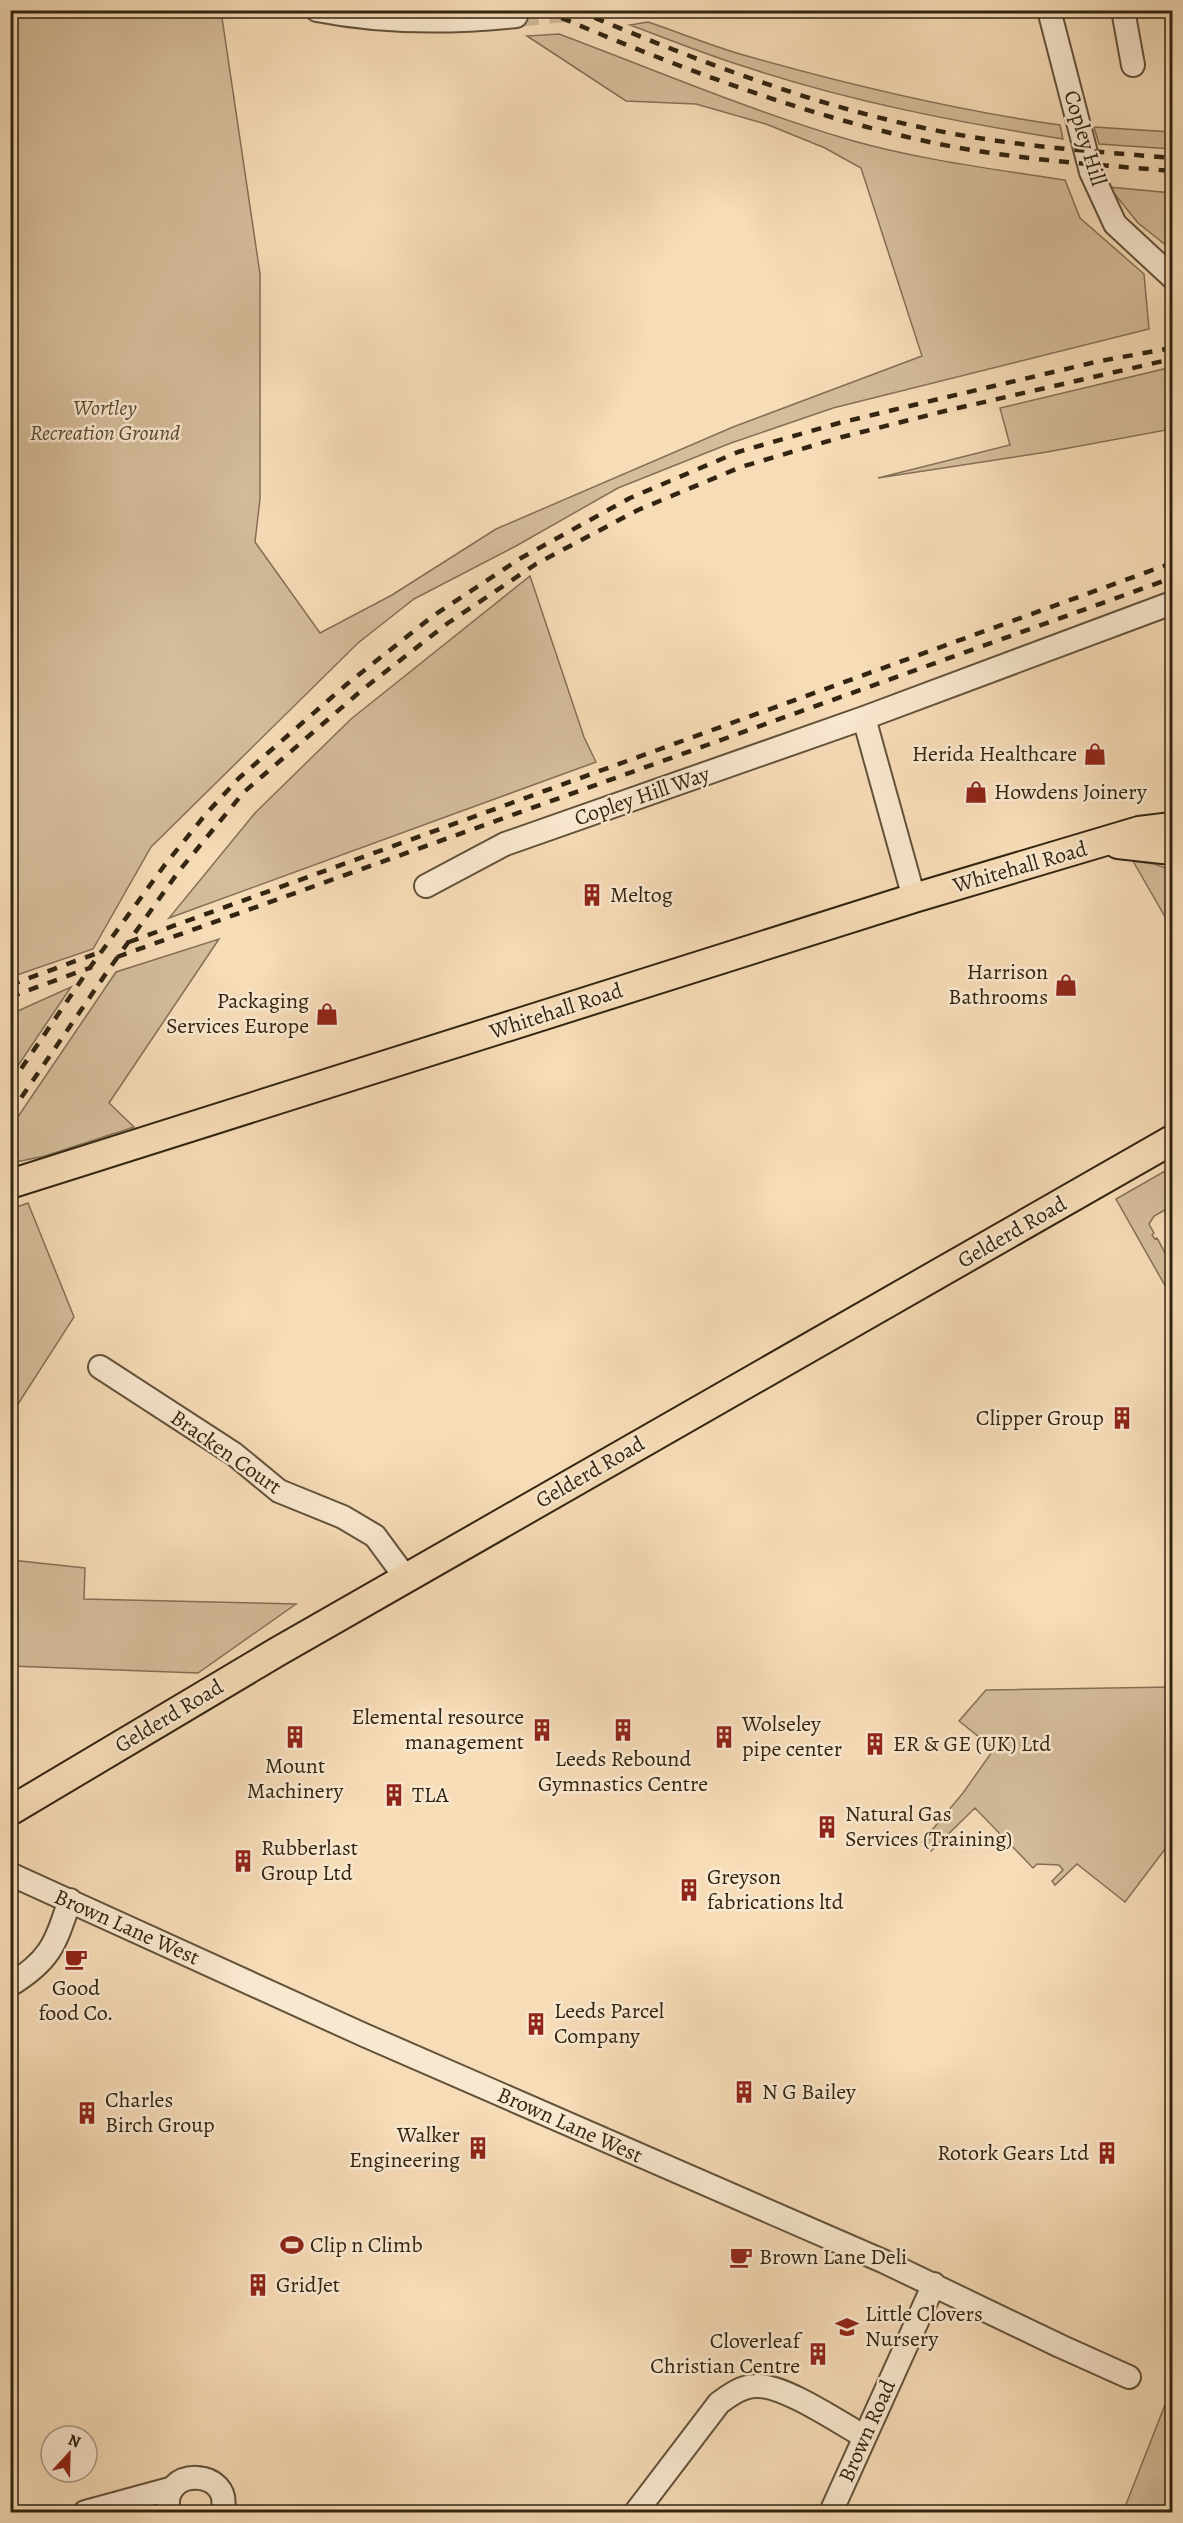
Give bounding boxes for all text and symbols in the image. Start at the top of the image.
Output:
street label: Copley Hill [1056,86,1114,190]
park label: Wortley Recreation Ground [30,393,180,448]
place label: Herida Healthcare [912,739,1077,769]
shop icon: Herida Healthcare [1082,741,1108,767]
street label: Copley Hill Way [570,759,714,833]
place label: Howdens Joinery [994,777,1147,807]
shop icon: Howdens Joinery [963,779,989,805]
street label: Whitehall Road [948,833,1091,901]
place label: Meltog [610,880,673,910]
building icon: Meltog [579,882,605,908]
place label: Harrison Bathrooms [948,957,1048,1012]
shop icon: Harrison Bathrooms [1053,972,1079,998]
street label: Whitehall Road [485,975,627,1047]
place label: Packaging Services Europe [166,986,309,1041]
shop icon: Packaging Services Europe [314,1001,340,1027]
street label: Gelderd Road [952,1189,1072,1275]
street label: Bracken Court [164,1403,288,1501]
place label: Clipper Group [976,1403,1104,1433]
building icon: Clipper Group [1109,1405,1135,1431]
street label: Gelderd Road [530,1429,650,1515]
street label: Gelderd Road [109,1672,229,1760]
place label: Elemental resource management [351,1702,524,1757]
place label: Wolseley pipe center [741,1709,842,1764]
building icon: Elemental resource management [529,1717,555,1743]
building icon: Leeds Rebound Gymnastics Centre [610,1717,636,1743]
building icon: Mount Machinery [282,1724,308,1750]
building icon: Wolseley pipe center [711,1724,737,1750]
place label: ER & GE (UK) Ltd [893,1729,1051,1759]
building icon: ER & GE (UK) Ltd [862,1731,888,1757]
place label: Leeds Rebound Gymnastics Centre [538,1744,708,1799]
place label: Mount Machinery [247,1751,343,1806]
place label: TLA [412,1780,450,1810]
building icon: TLA [381,1782,407,1808]
place label: Natural Gas Services (Training) [845,1799,1012,1854]
building icon: Natural Gas Services (Training) [814,1814,840,1840]
place label: Rubberlast Group Ltd [261,1833,358,1888]
building icon: Rubberlast Group Ltd [230,1848,256,1874]
place label: Greyson fabrications ltd [707,1862,844,1917]
building icon: Greyson fabrications ltd [676,1877,702,1903]
street label: Brown Lane West [50,1882,204,1972]
cafe icon: Good food Co. [63,1946,89,1972]
place label: Good food Co. [38,1973,114,2028]
place label: Leeds Parcel Company [554,1996,664,2051]
building icon: Leeds Parcel Company [523,2011,549,2037]
place label: N G Bailey [762,2077,856,2107]
building icon: N G Bailey [731,2079,757,2105]
street label: Brown Lane West [493,2080,647,2170]
place label: Charles Birch Group [105,2085,215,2140]
building icon: Charles Birch Group [74,2100,100,2126]
place label: Walker Engineering [349,2120,460,2175]
building icon: Walker Engineering [465,2135,491,2161]
place label: Rotork Gears Ltd [937,2138,1089,2168]
building icon: Rotork Gears Ltd [1094,2140,1120,2166]
place label: Clip n Climb [310,2230,423,2260]
sports icon: Clip n Climb [279,2232,305,2258]
place label: Brown Lane Deli [759,2242,907,2272]
cafe icon: Brown Lane Deli [728,2244,754,2270]
place label: GridJet [276,2270,340,2300]
building icon: GridJet [245,2272,271,2298]
place label: Little Clovers Nursery [865,2299,983,2354]
school or university icon: Little Clovers Nursery [834,2314,860,2340]
place label: Cloverleaf Christian Centre [650,2326,803,2381]
building icon: Cloverleaf Christian Centre [805,2341,831,2367]
street label: Brown Road [831,2375,903,2487]
north arrow [39,2424,99,2484]
text: N [65,2429,84,2454]

